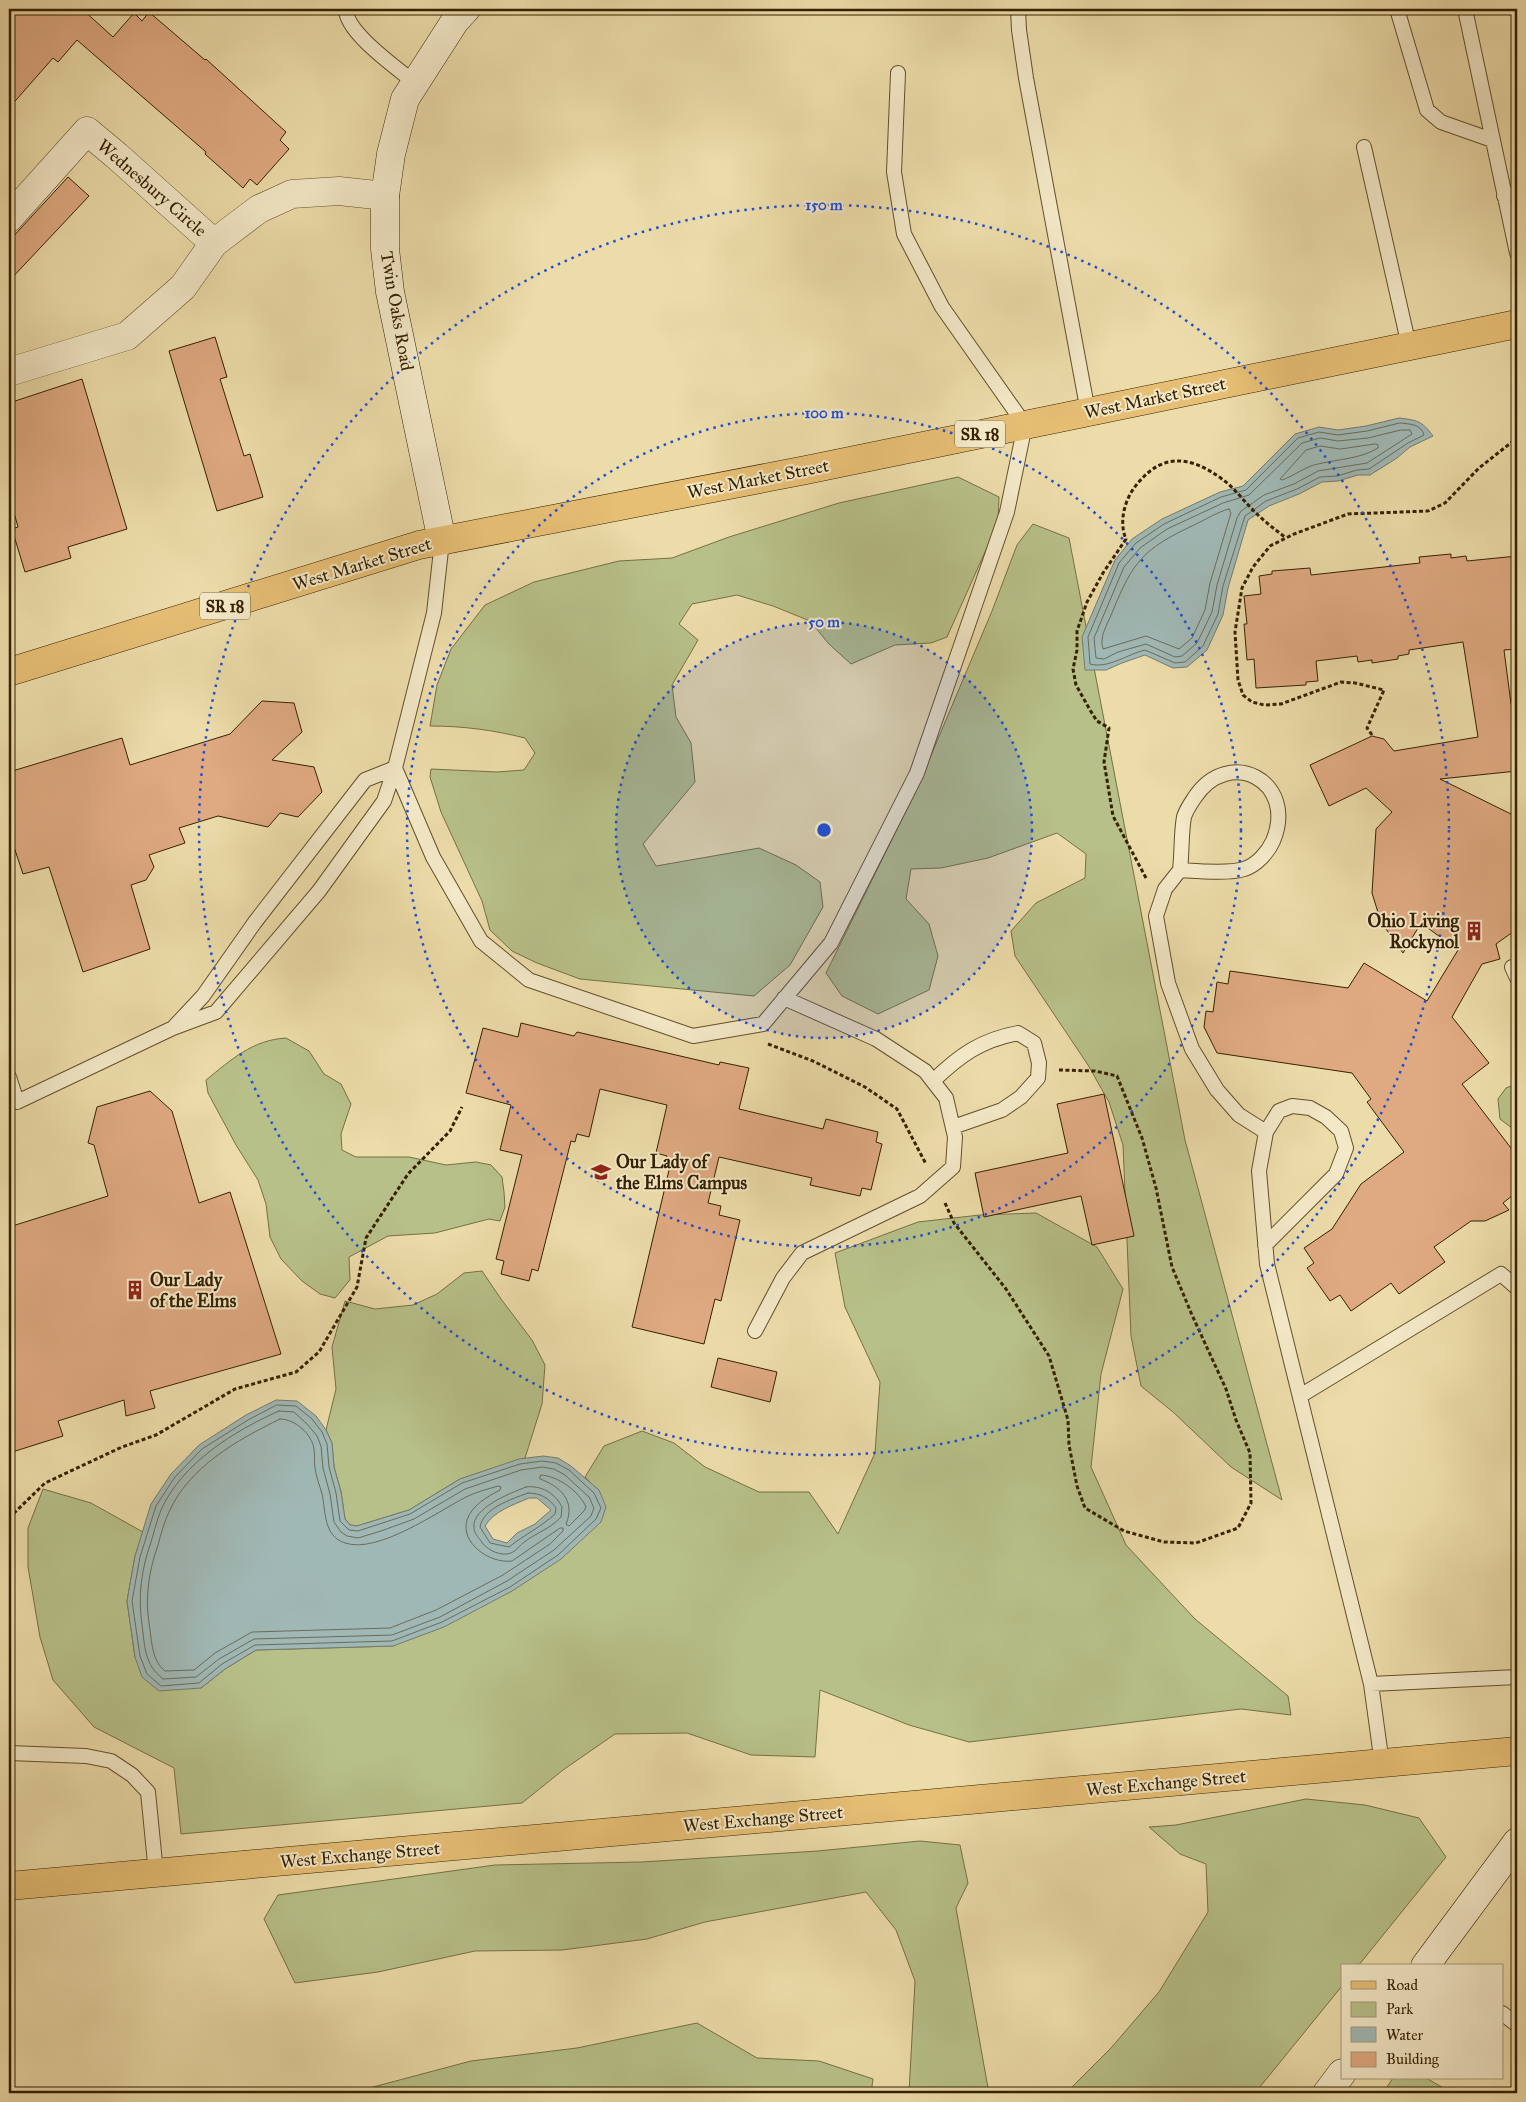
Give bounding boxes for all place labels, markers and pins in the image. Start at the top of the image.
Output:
centre of rings [815,821,833,839]
place label: Ohio Living Rockynol [1368,910,1460,954]
building icon: Ohio Living Rockynol [1463,920,1485,942]
place label: Our Lady of the Elms Campus [615,1151,748,1195]
school or university icon: Our Lady of the Elms Campus [590,1161,612,1183]
place label: Our Lady of the Elms [150,1269,237,1312]
building icon: Our Lady of the Elms [124,1279,146,1301]

